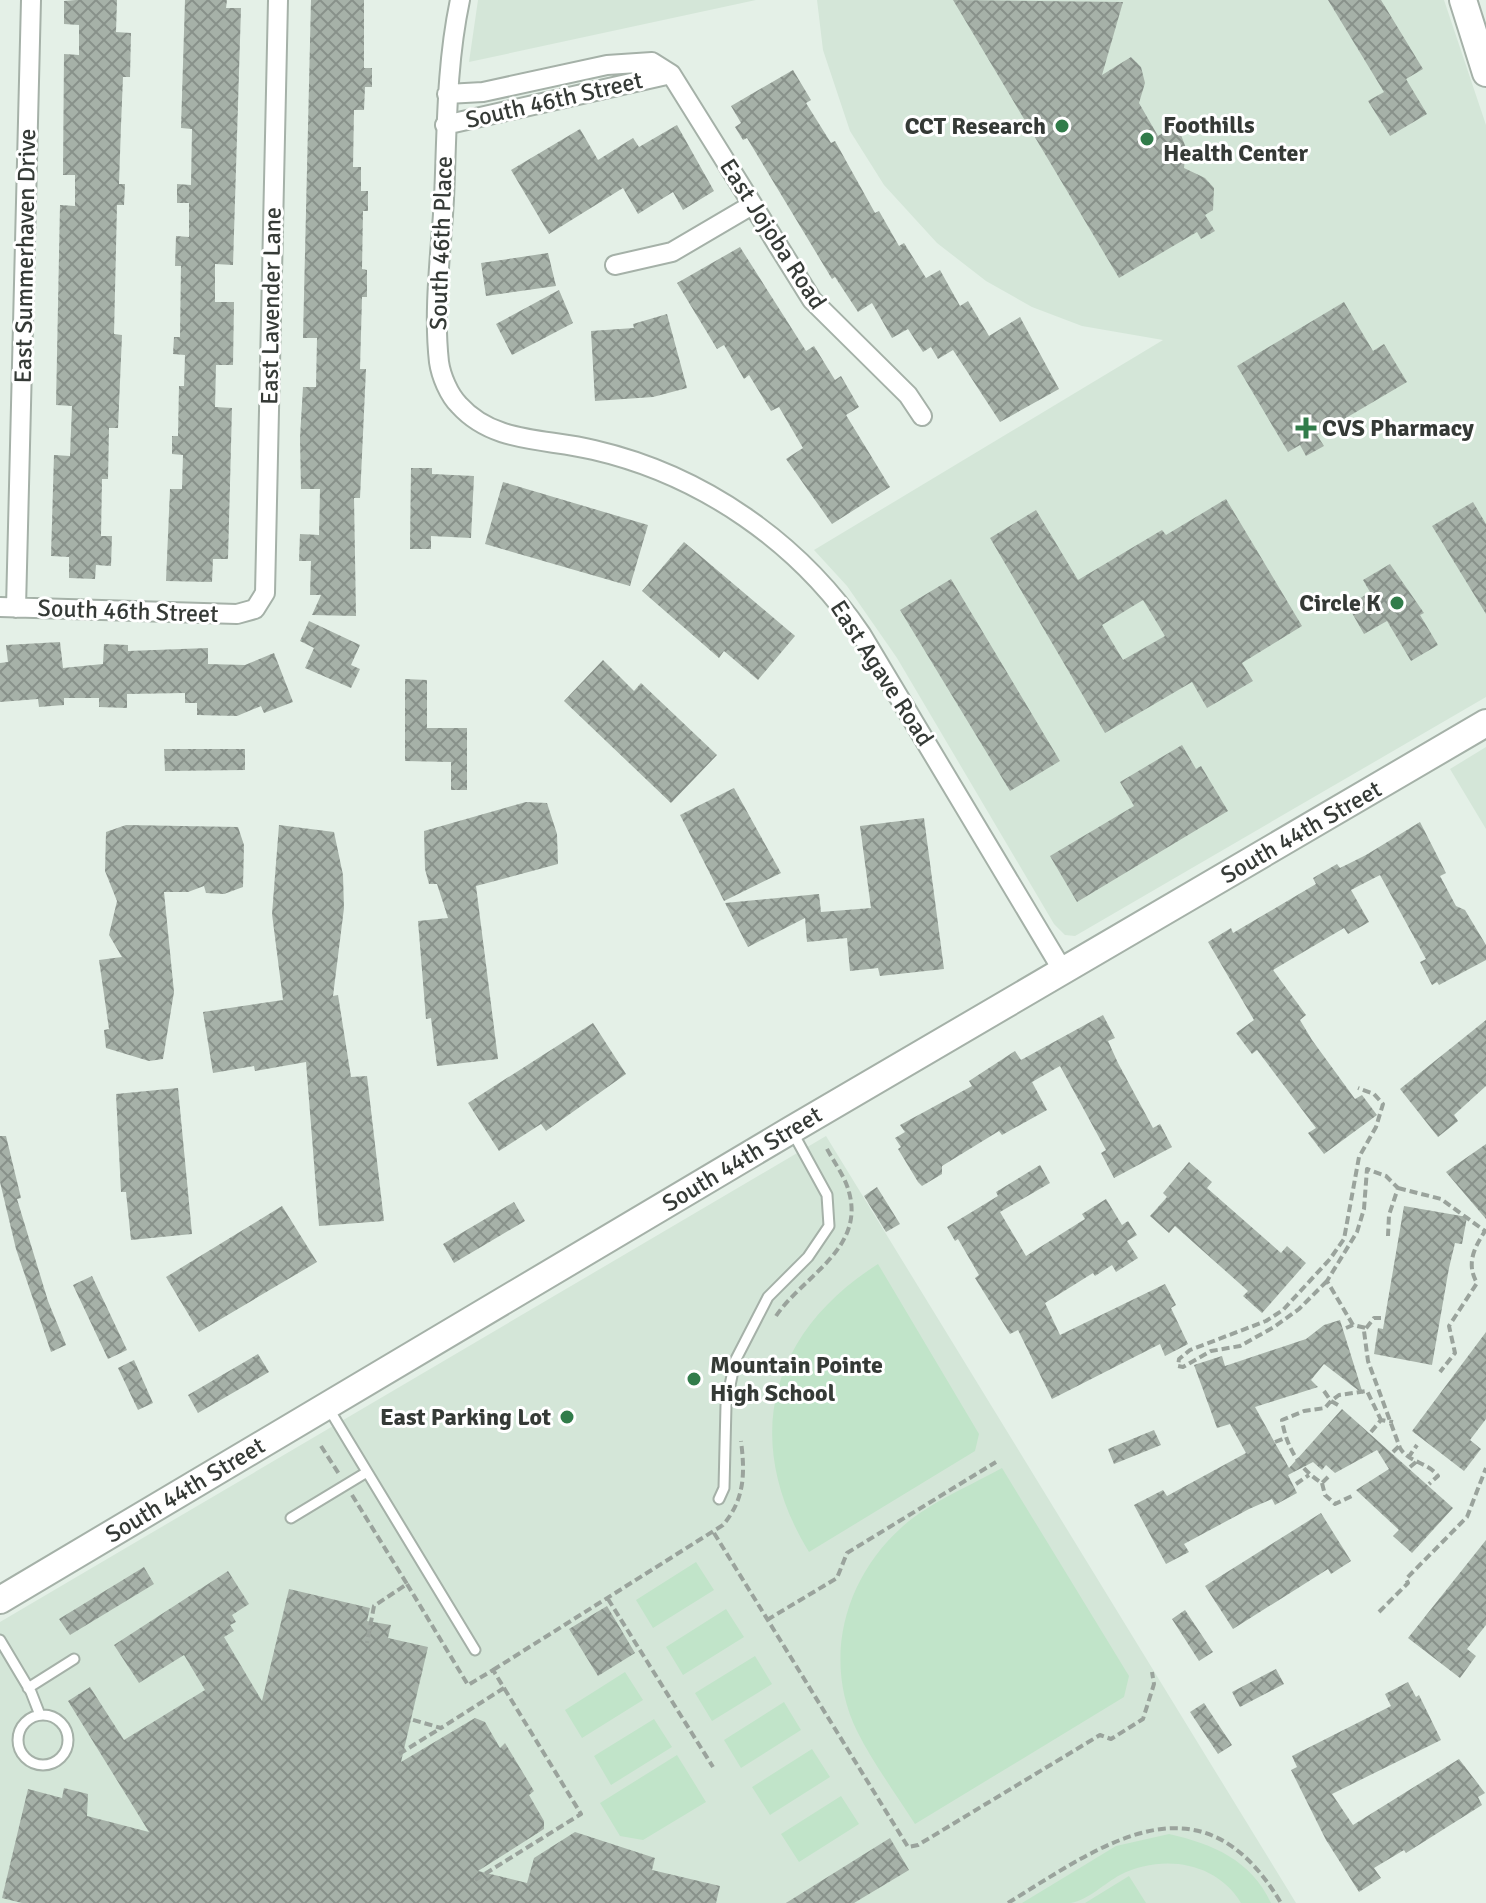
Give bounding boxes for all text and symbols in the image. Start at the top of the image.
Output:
street label: South 46th Street [462,65,646,135]
place label: Foothills Health Center [1163,110,1308,168]
place label: CCT Research [905,111,1046,141]
marker: CCT Research [1053,117,1071,135]
street label: East Summerhaven Drive [8,128,42,384]
marker: Foothills Health Center [1138,130,1156,148]
street label: East Jojoba Road [713,153,833,315]
street label: South 46th Place [423,155,459,331]
street label: East Lavender Lane [254,207,288,405]
place label: CVS Pharmacy [1322,413,1474,443]
marker: CVS Pharmacy [1297,419,1315,437]
place label: Circle K [1299,588,1381,618]
street label: South 46th Street [37,593,219,629]
street label: East Agave Road [824,594,940,752]
marker: Circle K [1388,594,1406,612]
street label: South 44th Street [1215,774,1387,890]
street label: South 44th Street [657,1100,827,1218]
place label: Mountain Pointe High School [710,1350,883,1408]
marker: Mountain Pointe High School [685,1370,703,1388]
place label: East Parking Lot [380,1402,551,1432]
marker: East Parking Lot [558,1408,576,1426]
street label: South 44th Street [100,1431,270,1549]

